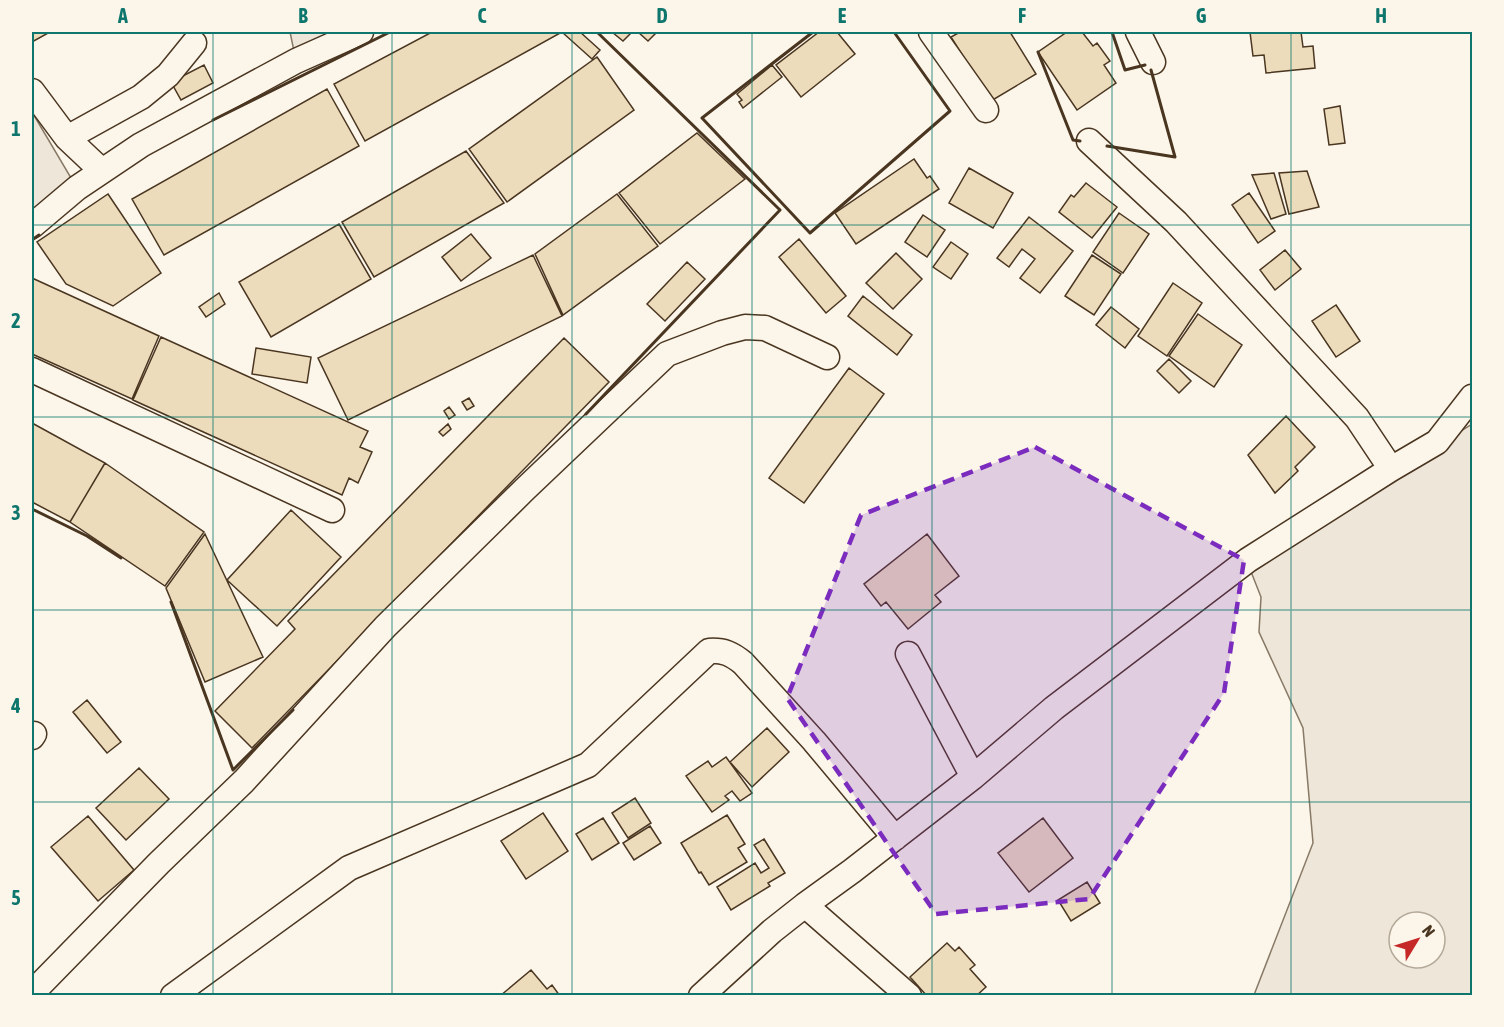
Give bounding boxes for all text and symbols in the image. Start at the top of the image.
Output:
text: A [117,4,128,27]
text: B [298,4,308,27]
text: C [478,4,487,27]
text: D [656,4,668,27]
text: E [838,4,847,27]
text: F [1018,4,1026,27]
text: G [1196,4,1207,27]
text: H [1375,4,1387,27]
text: 1 [11,117,21,140]
text: 2 [11,309,21,332]
text: 3 [11,501,21,524]
text: 4 [10,694,21,717]
text: 5 [11,886,21,909]
north arrow [1387,910,1447,970]
text: N [1419,921,1439,940]

